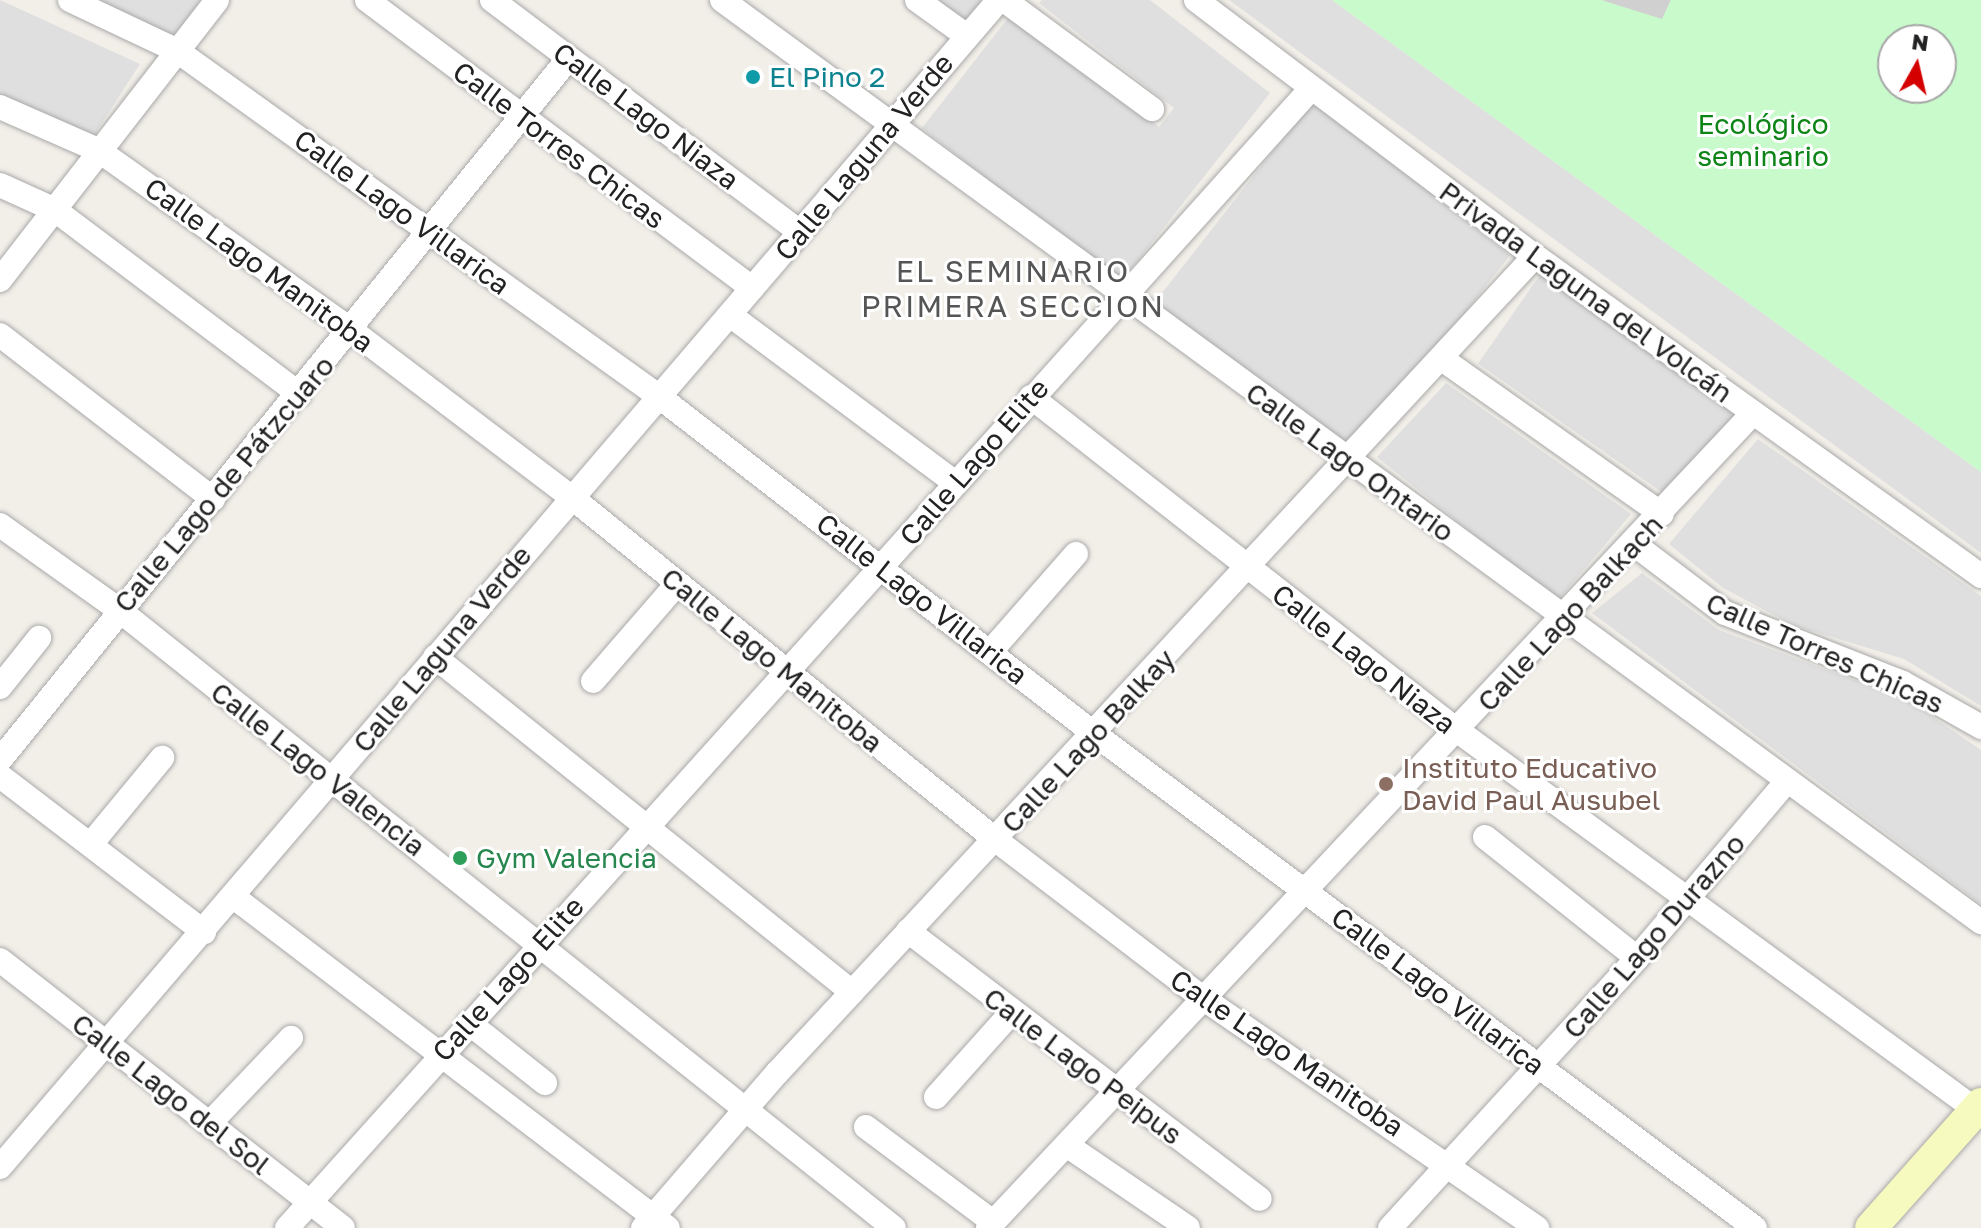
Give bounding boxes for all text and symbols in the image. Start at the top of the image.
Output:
north arrow [1877,24,1957,104]
text: N [1910,27,1930,56]
street label: Calle Lago Niaza [547,35,745,197]
street label: Calle Laguna Verde [768,47,960,267]
street label: Calle Torres Chicas [446,54,672,236]
place label: El Pino 2 [769,60,885,94]
marker: El Pino 2 [744,68,762,86]
park label: Ecológico seminario [1697,107,1829,173]
street label: Calle Lago Villarica [288,122,516,302]
street label: Calle Lago Manitoba [138,171,380,359]
street label: Privada Laguna del Volcán [1433,174,1739,410]
district label: EL SEMINARIO PRIMERA SECCION [861,253,1165,324]
street label: Calle Lago de Pátzcuaro [107,349,341,619]
street label: Calle Lago Elite [892,372,1056,552]
street label: Calle Lago Ontario [1240,375,1460,549]
street label: Calle Lago Villarica [810,506,1034,692]
street label: Calle Lago Balkach [1470,508,1670,718]
street label: Calle Laguna Verde [346,539,538,759]
street label: Calle Lago Manitoba [655,561,889,759]
street label: Calle Lago Niaza [1266,577,1462,741]
street label: Calle Torres Chicas [1701,585,1949,721]
street label: Calle Lago Balkay [994,642,1182,840]
street label: Calle Lago Valencia [204,675,432,863]
place label: Instituto Educativo David Paul Ausubel [1402,751,1660,817]
marker: Instituto Educativo David Paul Ausubel [1377,775,1395,793]
street label: Calle Lago Durazno [1556,827,1752,1045]
place label: Gym Valencia [476,841,657,875]
marker: Gym Valencia [451,849,469,867]
street label: Calle Lago Elite [425,890,591,1068]
street label: Calle Lago Villarica [1325,900,1551,1082]
street label: Calle Lago Manitoba [1164,962,1410,1144]
street label: Calle Lago Peipus [977,980,1189,1152]
street label: Calle Lago del Sol [65,1006,277,1182]

